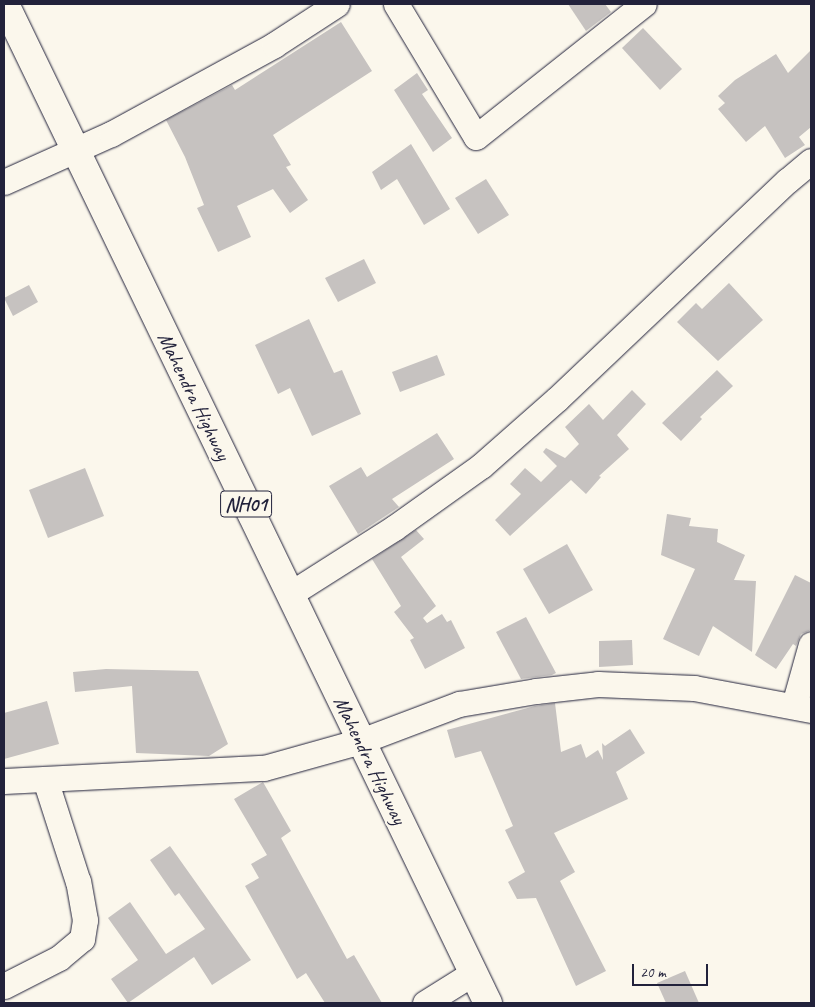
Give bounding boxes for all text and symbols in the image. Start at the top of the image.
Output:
street label: Mahendra Highway [152,328,236,464]
road number: NH01 [220,486,272,522]
street label: Mahendra Highway [328,692,412,828]
scale bar [635,954,711,986]
text: 20 m [640,963,666,982]

